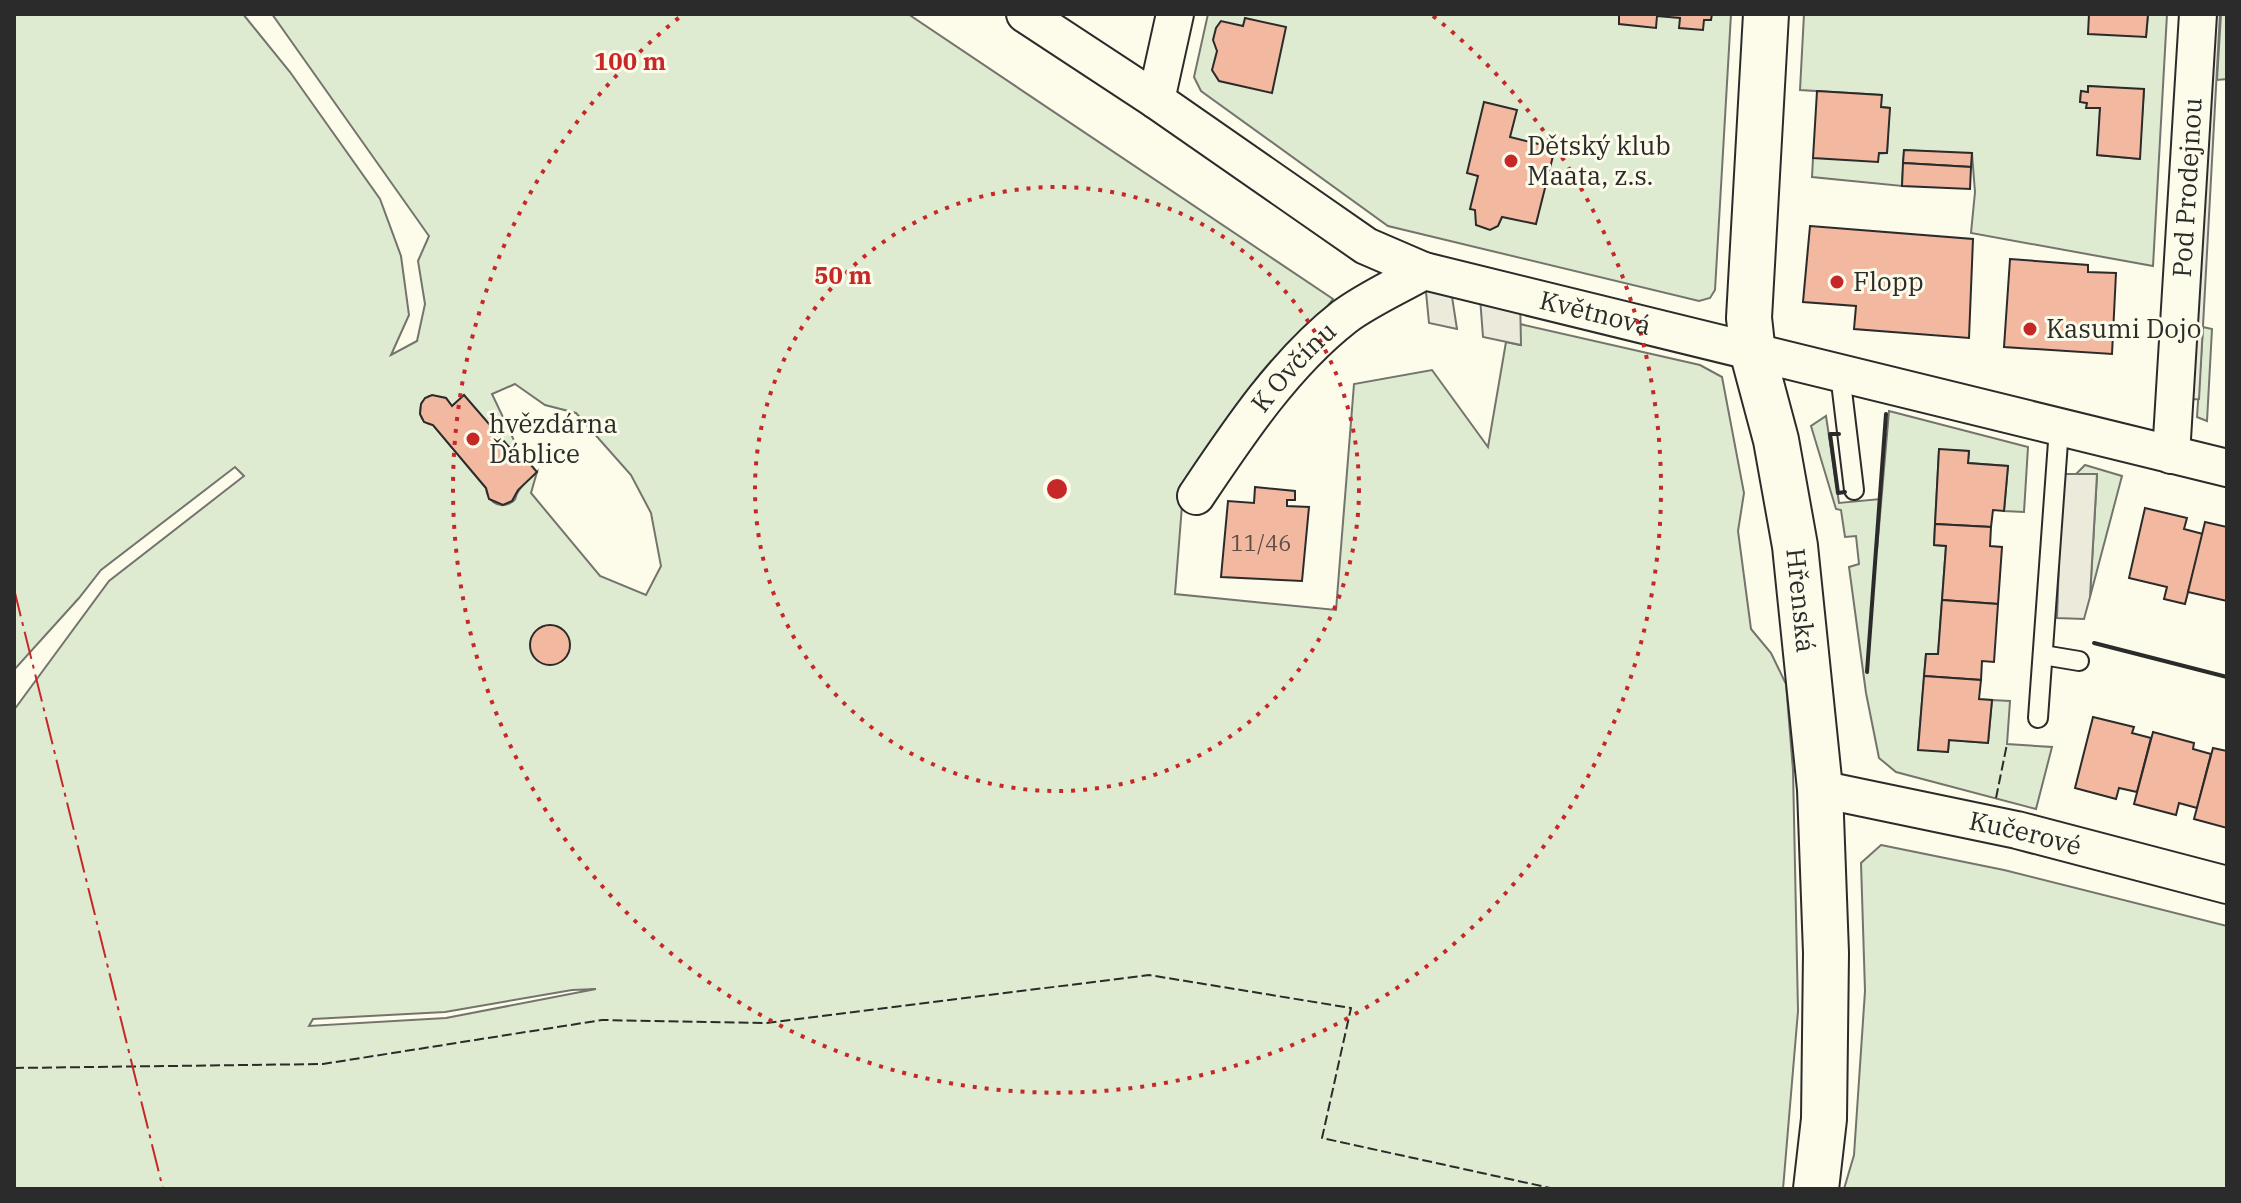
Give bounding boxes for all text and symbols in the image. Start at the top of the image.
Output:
text: 100 m [594,45,666,77]
street label: Pod Prodejnou [2164,97,2209,278]
place label: Dětský klub Maata, z.s. [1527,128,1671,192]
marker: Dětský klub Maata, z.s. [1502,152,1520,170]
text: 50 m [814,259,872,291]
place label: Flopp [1853,264,1924,298]
marker: Flopp [1828,273,1846,291]
street label: Květnová [1536,282,1655,342]
place label: Kasumi Dojo [2046,311,2202,345]
street label: K Ovčínu [1243,313,1343,419]
marker: Kasumi Dojo [2021,320,2039,338]
place label: hvězdárna Ďáblice [489,406,618,470]
marker: hvězdárna Ďáblice [464,430,482,448]
centre of rings [1043,475,1071,503]
house number: 11/46 [1231,528,1291,557]
street label: Hřenská [1779,546,1824,654]
street label: Kučerové [1966,803,2085,862]

